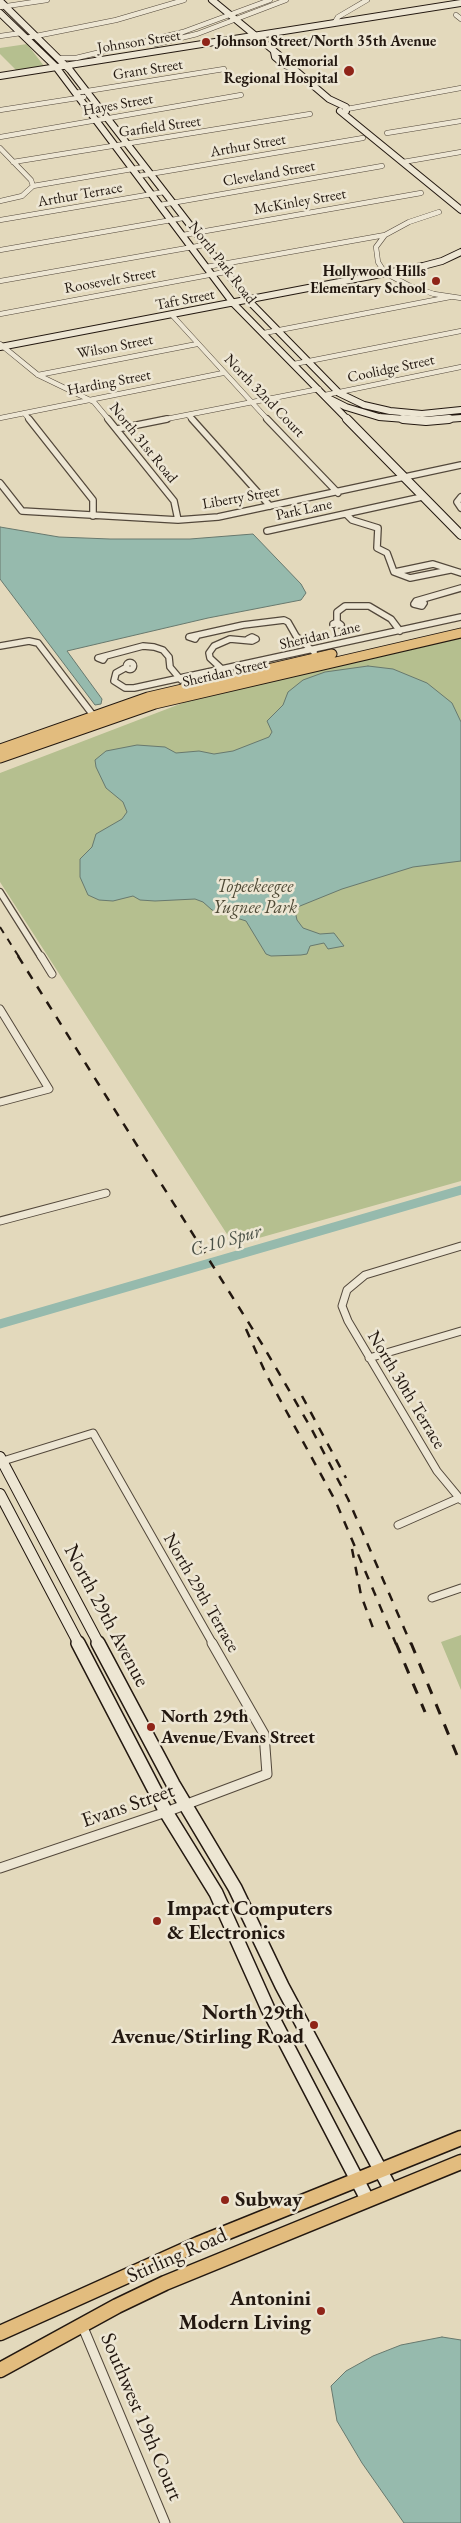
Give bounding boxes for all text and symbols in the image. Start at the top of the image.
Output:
street label: Johnson Street [96,27,182,57]
place label: Johnson Street/North 35th Avenue [216,33,436,51]
marker: Johnson Street/North 35th Avenue [200,36,212,48]
place label: Memorial Regional Hospital [224,53,338,88]
street label: Grant Street [112,56,184,84]
marker: Memorial Regional Hospital [342,64,356,78]
street label: Hayes Street [82,90,154,120]
street label: Garfield Street [118,112,202,142]
street label: Arthur Street [209,130,287,162]
street label: Cleveland Street [222,157,316,191]
street label: Arthur Terrace [36,179,124,211]
street label: McKinley Street [253,185,347,219]
street label: North Park Road [184,218,260,308]
place label: Hollywood Hills Elementary School [310,263,426,298]
street label: Roosevelt Street [63,264,157,298]
marker: Hollywood Hills Elementary School [430,275,442,287]
street label: Taft Street [154,285,216,315]
street label: Wilson Street [76,331,154,363]
street label: North 32nd Court [220,351,308,441]
street label: Coolidge Street [346,351,436,387]
street label: Harding Street [66,366,152,400]
street label: North 31st Road [105,399,181,487]
street label: Liberty Street [201,482,281,514]
street label: Park Lane [274,495,334,525]
street label: Sheridan Lane [278,618,362,654]
street label: Sheridan Street [181,654,269,692]
park label: Topeekeegee Yugnee Park [213,876,297,919]
water label: C-10 Spur [188,1220,264,1262]
street label: North 30th Terrace [362,1327,450,1453]
street label: North 29th Terrace [158,1530,244,1656]
street label: North 29th Avenue [58,1540,154,1692]
place label: North 29th Avenue/Evans Street [161,1706,315,1748]
marker: North 29th Avenue/Evans Street [145,1721,157,1733]
street label: Evans Street [78,1778,178,1834]
place label: Impact Computers & Electronics [167,1896,332,1946]
marker: Impact Computers & Electronics [151,1915,163,1927]
place label: North 29th Avenue/Stirling Road [111,2000,304,2050]
marker: North 29th Avenue/Stirling Road [308,2019,320,2031]
place label: Subway [235,2187,302,2213]
marker: Subway [219,2194,231,2206]
street label: Stirling Road [123,2223,231,2289]
place label: Antonini Modern Living [179,2286,311,2336]
marker: Antonini Modern Living [315,2305,327,2317]
street label: Southwest 19th Court [94,2329,188,2505]

